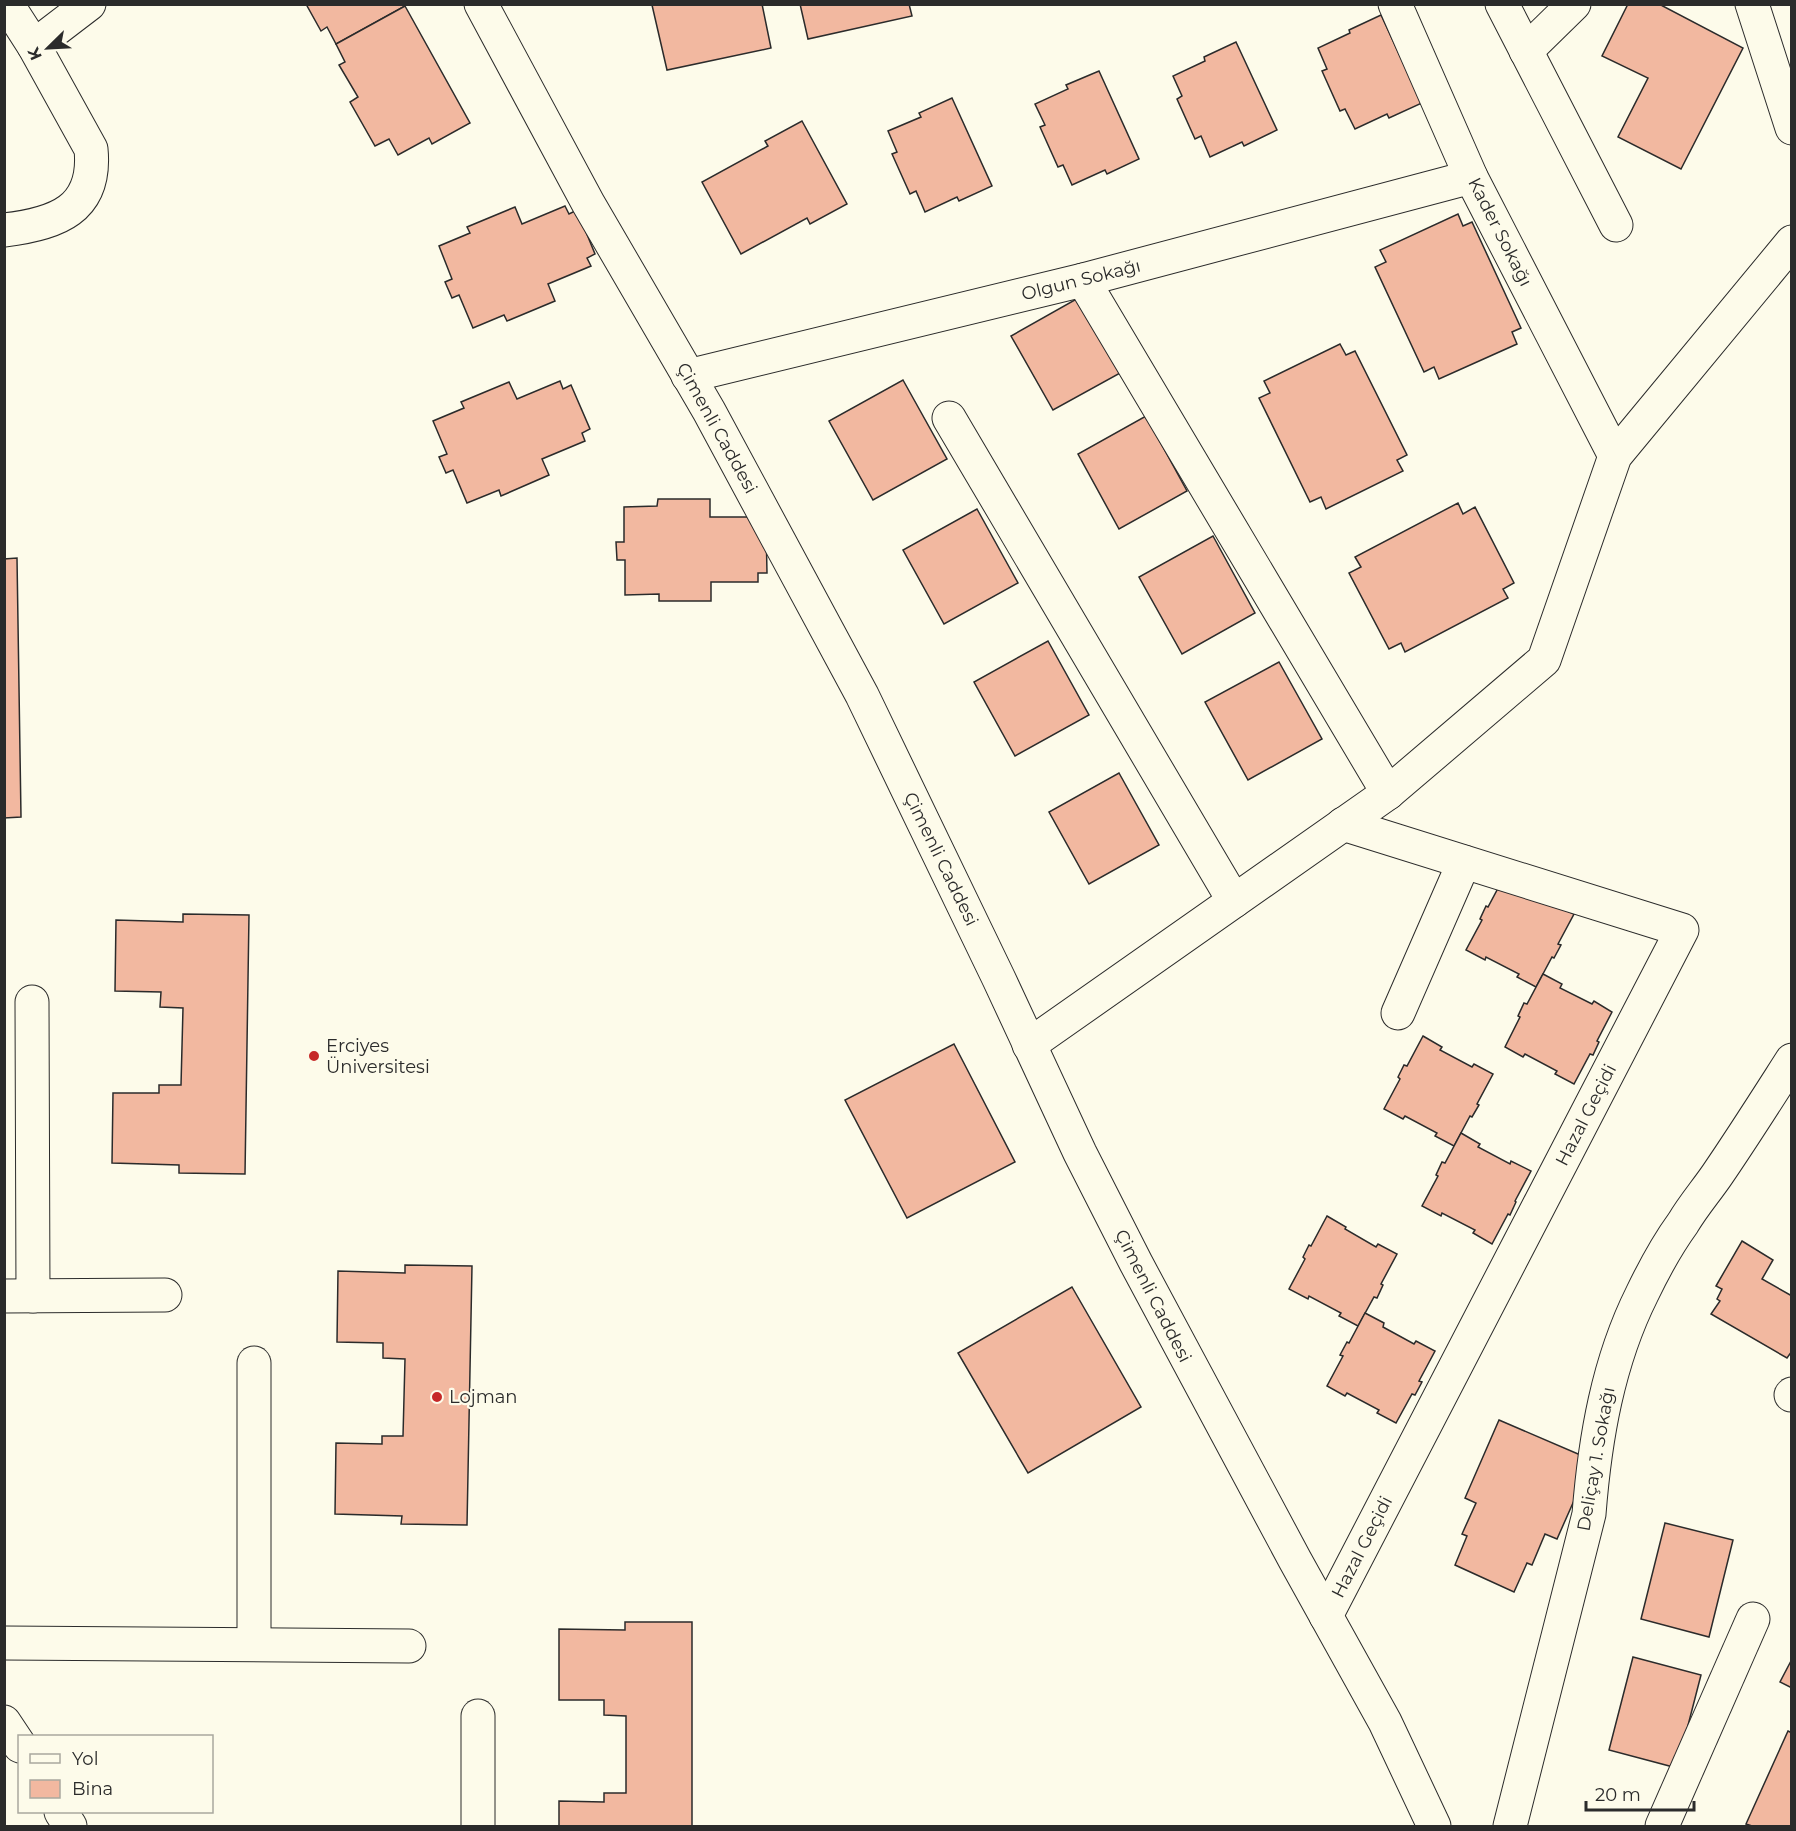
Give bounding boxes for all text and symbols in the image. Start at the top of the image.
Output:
north arrow [18,18,78,78]
text: K [23,44,46,63]
street label: Kader Sokağı [1463,174,1537,290]
street label: Olgun Sokağı [1019,255,1143,305]
street label: Çimenli Caddesi [672,359,762,497]
street label: Çimenli Caddesi [899,788,983,930]
place label: Erciyes Üniversitesi [326,1035,430,1078]
marker: Erciyes Üniversitesi [307,1049,321,1063]
street label: Hazal Geçidi [1551,1060,1621,1170]
street label: Çimenli Caddesi [1110,1226,1196,1366]
street label: Deliçay 1. Sokağı [1572,1385,1620,1533]
place label: Lojman [449,1386,518,1408]
marker: Lojman [430,1390,444,1404]
street label: Hazal Geçidi [1327,1492,1397,1602]
legend [18,1735,213,1813]
text: Yol [72,1748,98,1770]
scale bar [1586,1774,1694,1812]
text: Bina [72,1778,113,1800]
text: 20 m [1595,1784,1641,1806]

